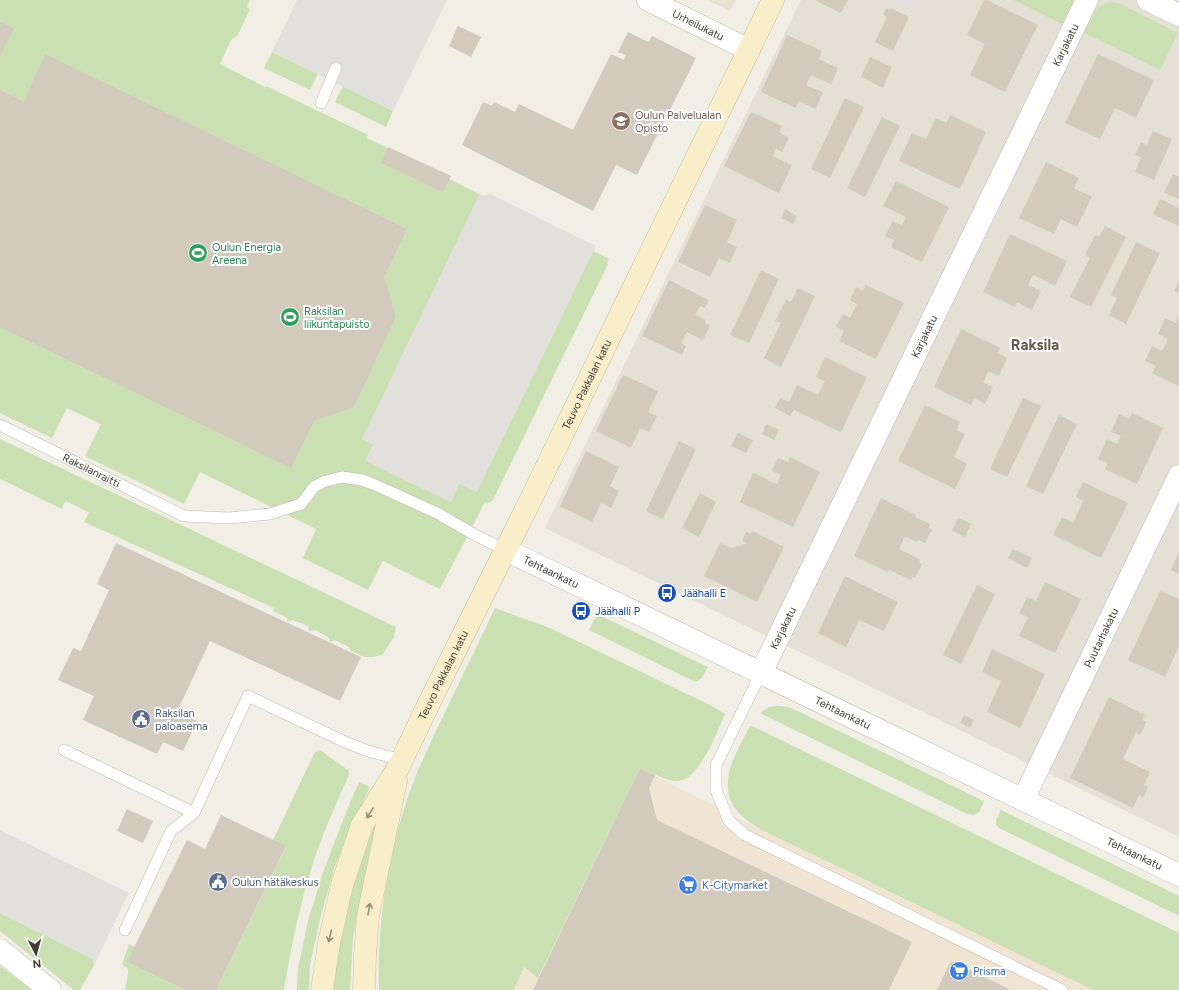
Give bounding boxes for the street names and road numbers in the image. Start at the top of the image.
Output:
street label: Urheilukatu [670,7,726,44]
street label: Karjakatu [1050,22,1082,68]
street label: Karjakatu [909,313,940,360]
street label: Teuvo Pakkalan katu [560,338,614,432]
street label: Raksilanraitti [60,451,122,490]
street label: Tehtaankatu [521,553,581,591]
street label: Karjakatu [767,605,799,652]
street label: Puutarhakatu [1082,606,1121,670]
street label: Teuvo Pakkalan katu [416,628,471,722]
street label: Tehtaankatu [813,694,873,732]
street label: Tehtaankatu [1104,835,1164,873]

